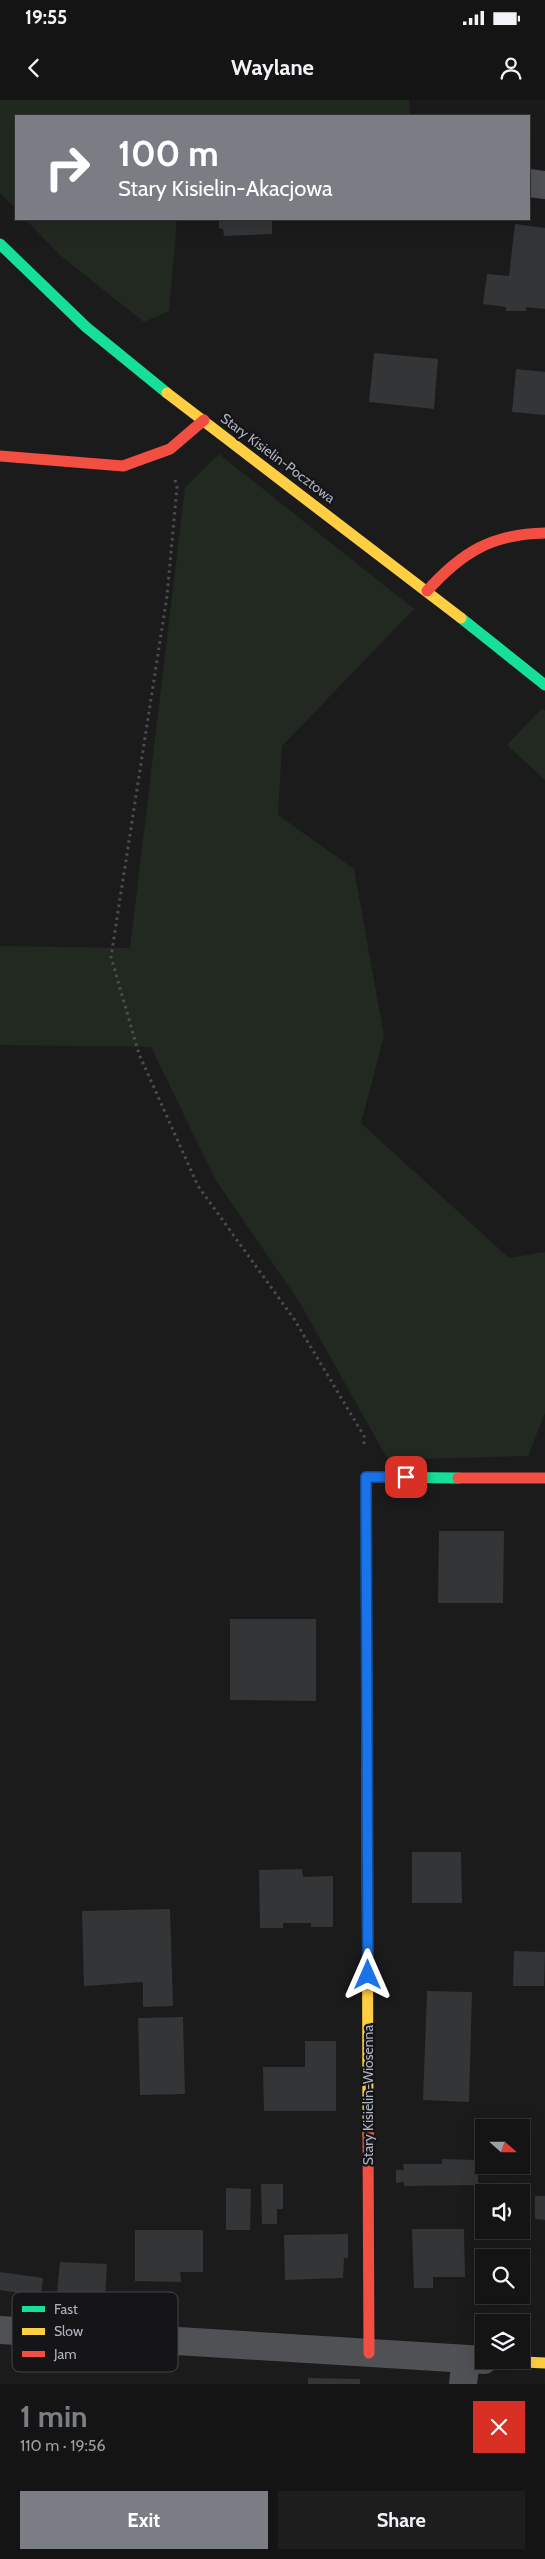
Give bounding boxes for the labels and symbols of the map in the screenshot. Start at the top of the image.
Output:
street label: Stary Kisielin-Pocztowa [217,409,339,507]
pin [385,1456,427,1498]
position arrow [341,1948,393,2000]
street label: Stary Kisielin-Wiosenna [359,2025,377,2165]
north arrow [475,2119,530,2174]
legend [12,2292,178,2372]
text: Fast [54,2300,78,2318]
text: Slow [54,2322,83,2340]
text: Jam [53,2345,76,2363]

